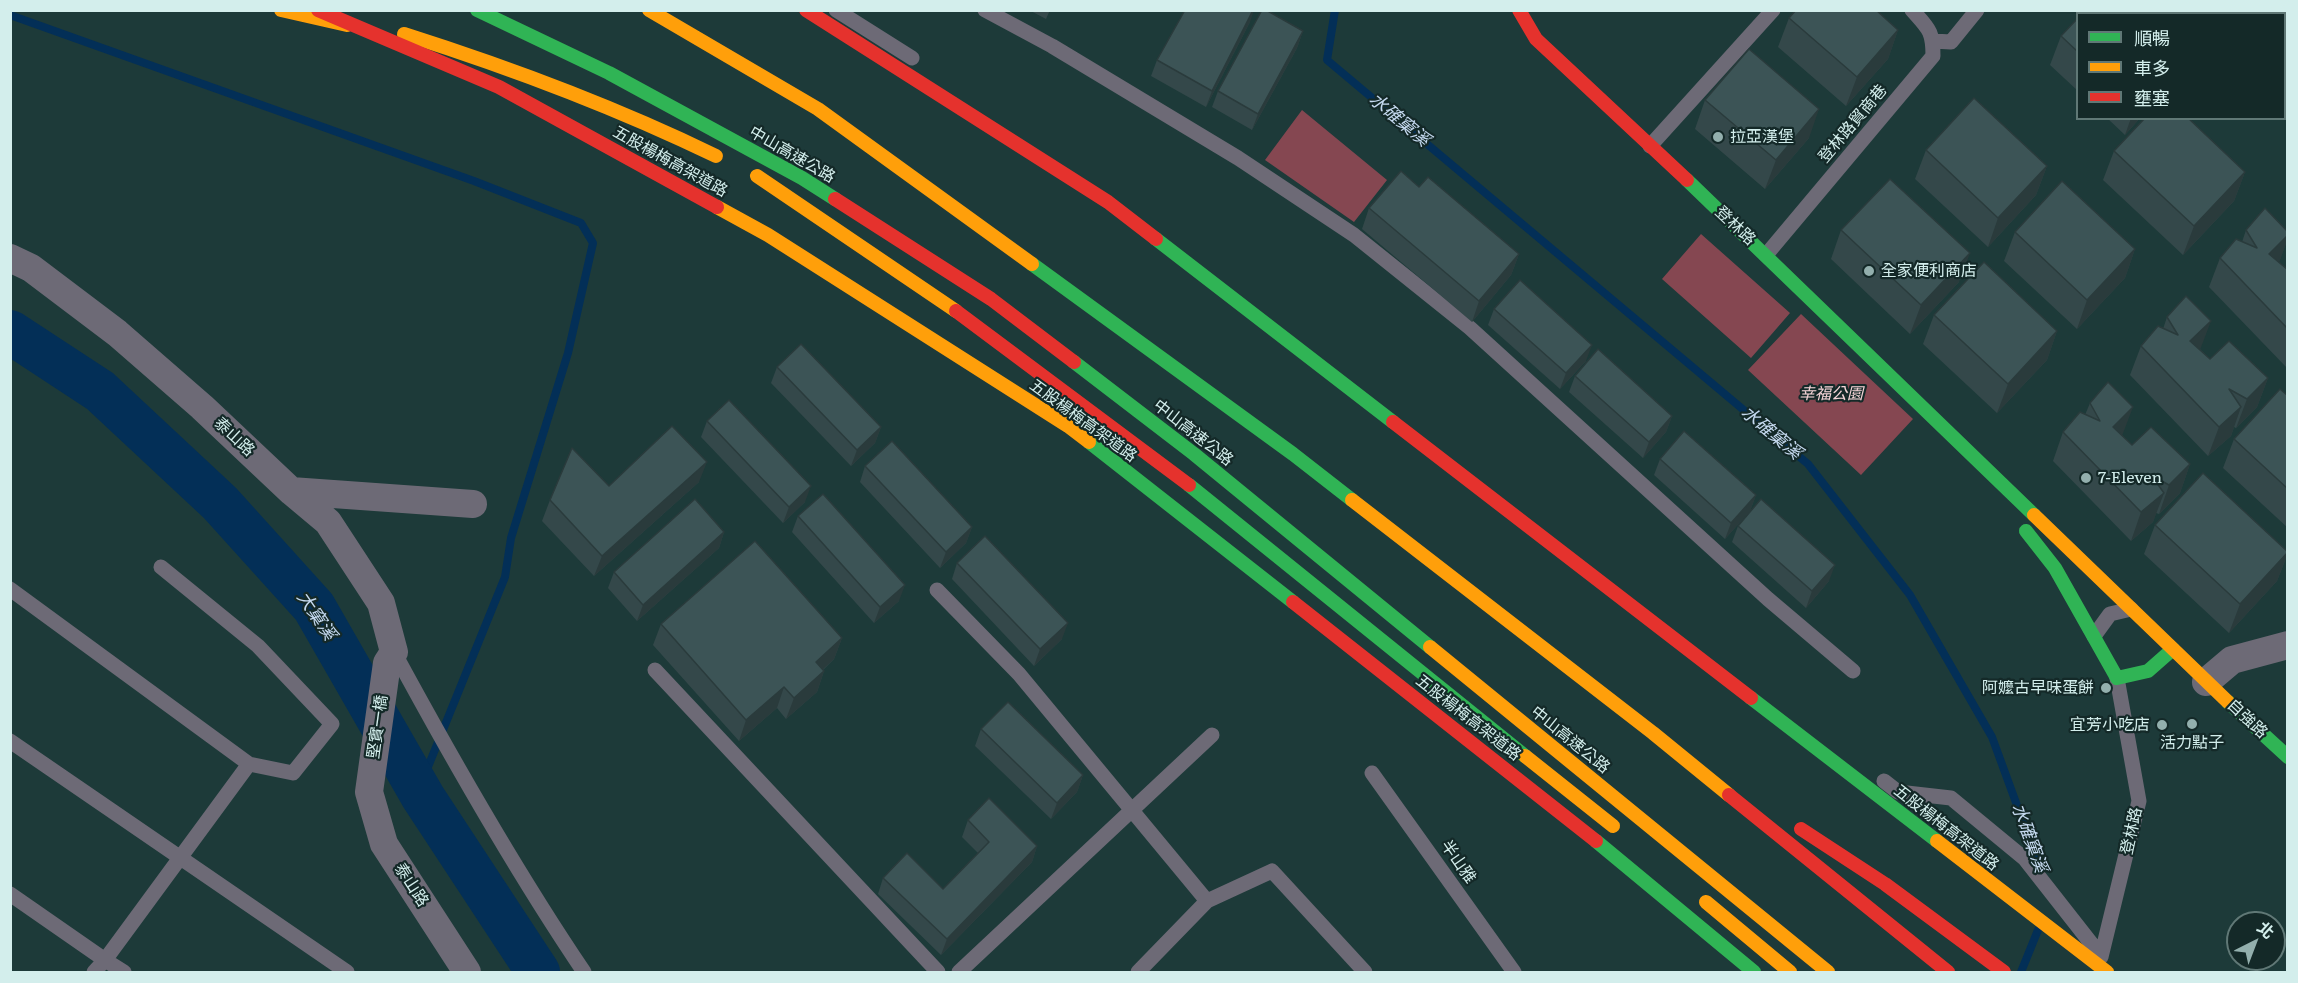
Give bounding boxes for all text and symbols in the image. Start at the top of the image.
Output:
legend [2076,12,2286,120]
text: 順暢 [2134,24,2170,51]
text: 車多 [2134,54,2170,81]
street label: 登林路貿商巷 [1815,81,1891,167]
text: 壅塞 [2134,84,2170,111]
water label: 水確窠溪 [1364,89,1434,151]
street label: 五股楊梅高架道路 [609,123,731,201]
street label: 中山高速公路 [746,123,838,187]
place label: 拉亞漢堡 [1730,127,1794,147]
marker: 拉亞漢堡 [1711,130,1725,144]
street label: 登林路 [1711,203,1759,249]
place label: 全家便利商店 [1881,261,1977,281]
marker: 全家便利商店 [1862,264,1876,278]
street label: 五股楊梅高架道路 [1026,376,1140,466]
park label: 幸福公園 [1799,384,1863,404]
street label: 中山高速公路 [1149,396,1237,470]
water label: 水確窠溪 [1736,402,1806,464]
street label: 泰山路 [210,414,258,460]
place label: 7-Eleven [2098,468,2162,488]
marker: 7-Eleven [2079,471,2093,485]
water label: 大窠溪 [292,588,340,644]
street label: 五股楊梅高架道路 [1412,671,1524,765]
place label: 阿嬤古早味蛋餅 [1982,678,2094,698]
marker: 阿嬤古早味蛋餅 [2099,681,2113,695]
street label: 堅實一橋 [364,694,392,760]
street label: 自強路 [2223,696,2271,742]
street label: 中山高速公路 [1527,702,1613,778]
place label: 宜芳小吃店 [2070,715,2150,735]
marker: 活力點子 [2185,717,2199,731]
marker: 宜芳小吃店 [2155,718,2169,732]
place label: 活力點子 [2160,733,2224,753]
street label: 五股楊梅高架道路 [1890,781,2002,875]
water label: 水確窠溪 [2007,800,2051,876]
street label: 登林路 [2118,806,2146,856]
street label: 半山雅 [1436,837,1480,887]
street label: 泰山路 [390,860,432,910]
north arrow [2226,911,2286,971]
text: 北 [2253,915,2281,943]

